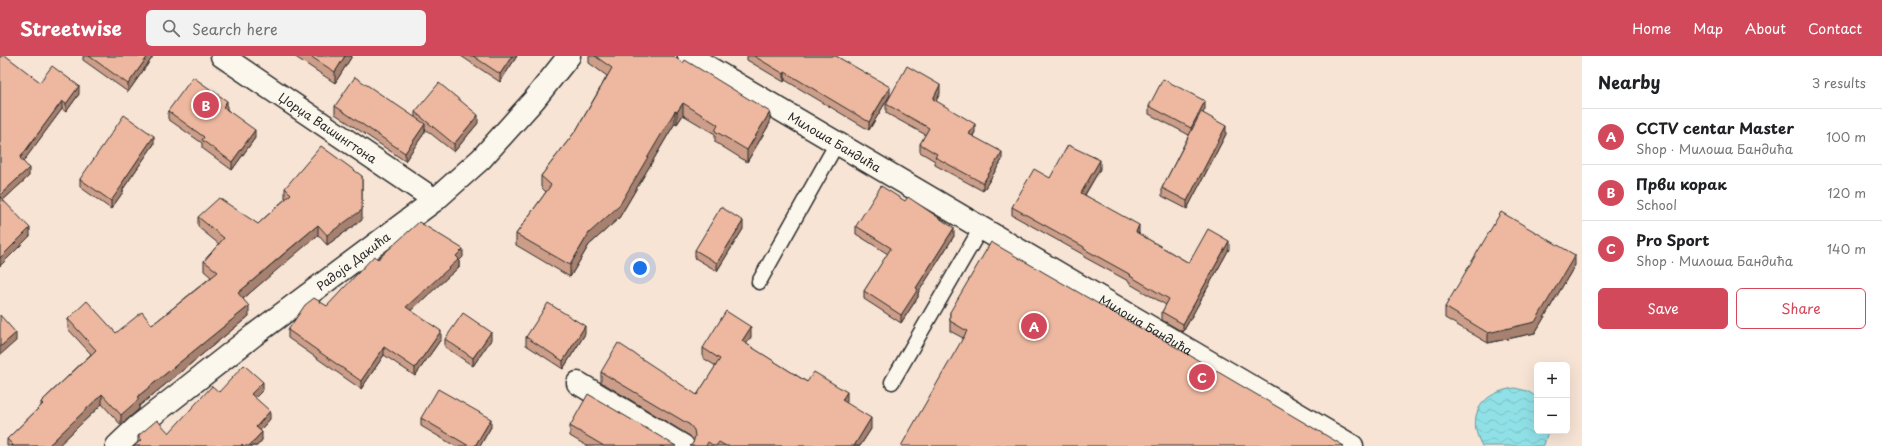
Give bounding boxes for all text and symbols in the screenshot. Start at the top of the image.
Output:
search box [146,10,426,46]
text: Streetwise [20,14,122,42]
icon: search [160,17,182,39]
text: Search here [192,17,278,40]
text: Home [1632,18,1671,39]
text: Map [1693,18,1723,39]
text: About [1745,18,1786,39]
text: Contact [1808,18,1862,39]
text: Nearby [1598,69,1660,95]
text: 3 results [1812,73,1866,92]
street label: Џорџа Вашингтона [275,88,381,168]
pin: B [193,90,219,120]
street label: Милоша Бандића [785,107,885,176]
text: CCTV centar Master [1636,116,1794,139]
text: A [1606,127,1616,146]
text: 100 m [1826,127,1866,146]
text: Shop · Милоша Бандића [1636,139,1793,158]
text: Први корак [1636,172,1727,195]
text: B [1607,183,1615,202]
text: 120 m [1827,183,1866,202]
text: School [1636,195,1677,214]
street label: Радоја Дакића [312,227,394,295]
text: Pro Sport [1636,228,1710,251]
text: C [1606,239,1616,258]
text: 140 m [1827,239,1866,258]
text: Shop · Милоша Бандића [1636,251,1793,270]
your location [630,258,650,278]
button: Save [1598,288,1728,329]
button: Share [1736,288,1866,329]
street label: Милоша Бандића [1096,290,1196,359]
pin: A [1021,311,1047,341]
pin: C [1189,362,1215,392]
map controls [1534,362,1570,434]
button: + [1534,362,1570,398]
button: − [1534,398,1570,434]

